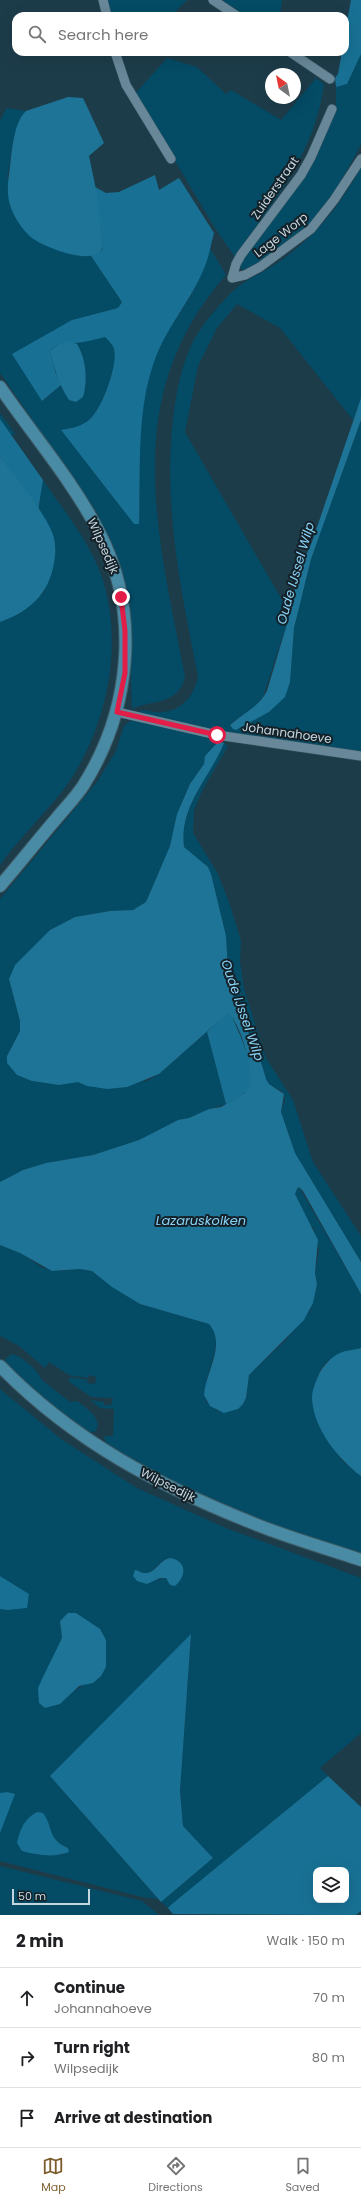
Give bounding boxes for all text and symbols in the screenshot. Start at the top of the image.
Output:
search box [12,12,349,56]
icon: search [26,23,48,45]
text: Search here [58,24,148,45]
north arrow [265,68,301,104]
street label: Zuiderstraat [247,153,302,222]
street label: Lage Worp [250,208,311,261]
street label: Wilpsedijk [84,515,124,577]
water label: Oude IJssel Wilp [272,519,319,627]
route end [112,588,130,606]
street label: Johannahoeve [241,718,333,747]
route start [208,726,226,744]
water label: Oude IJssel Wilp [216,957,269,1064]
water label: Lazaruskolken [156,1211,246,1230]
street label: Wilpsedijk [138,1463,199,1506]
map controls [313,1867,349,1903]
button: layers [313,1867,349,1903]
scale bar [12,1887,90,1906]
text: 50 m [18,1888,46,1904]
text: 2 min [16,1929,64,1953]
text: Walk · 150 m [267,1931,345,1950]
text: Continue [54,1977,125,1998]
icon: ahead [16,1987,38,2009]
text: 70 m [313,1988,345,2007]
text: Johannahoeve [54,1999,152,2018]
text: Turn right [54,2037,130,2058]
icon: right [16,2047,38,2069]
text: 80 m [312,2048,345,2067]
text: Wilpsedijk [54,2059,119,2078]
icon: arrive [16,2107,38,2129]
text: Arrive at destination [54,2107,212,2128]
tab: Map [41,2155,66,2196]
tab: Directions [148,2155,203,2196]
tab: Saved [285,2155,320,2196]

